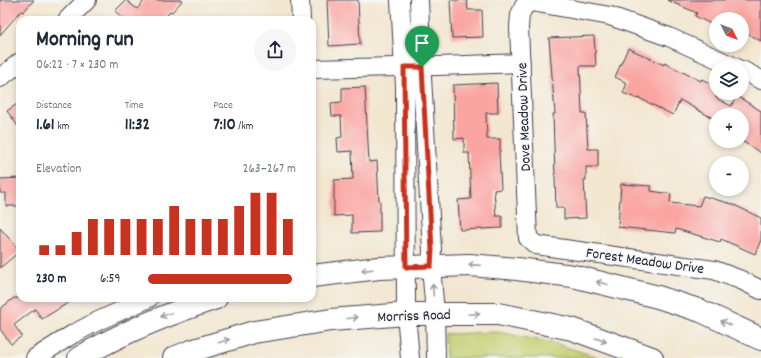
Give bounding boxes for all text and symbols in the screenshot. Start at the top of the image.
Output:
north arrow [709,12,749,52]
map controls [709,12,749,196]
text: Morning run [36,25,134,56]
pin [405,26,439,67]
button: share [254,29,296,71]
icon: arrive [411,32,433,54]
text: 06:22 · 7 × 230 m [36,56,118,75]
button: layers [709,60,749,100]
street label: Dove Meadow Drive [512,62,538,172]
text: Distance [36,98,72,114]
text: Time [125,98,143,114]
text: Pace [213,98,233,114]
button: + [709,108,749,148]
text: 1.61 [36,114,55,138]
text: 11:32 [125,114,150,138]
text: 7:10 [213,114,236,138]
text: km [55,119,69,135]
text: /km [236,119,253,135]
button: − [709,156,749,196]
text: Elevation [36,160,81,179]
text: 263–267 m [243,160,296,179]
street label: Forest Meadow Drive [584,243,706,281]
one-way arrow [468,262,481,269]
one-way arrow [361,266,374,274]
text: 230 m [36,270,66,289]
text: 6:59 [100,270,121,289]
one-way arrow [596,279,609,287]
one-way arrow [430,284,437,297]
street label: Morriss Road [377,305,451,329]
one-way arrow [467,310,480,318]
one-way arrow [161,312,173,320]
one-way arrow [345,314,358,322]
one-way arrow [720,318,732,326]
one-way arrow [594,336,606,344]
one-way arrow [218,337,231,344]

